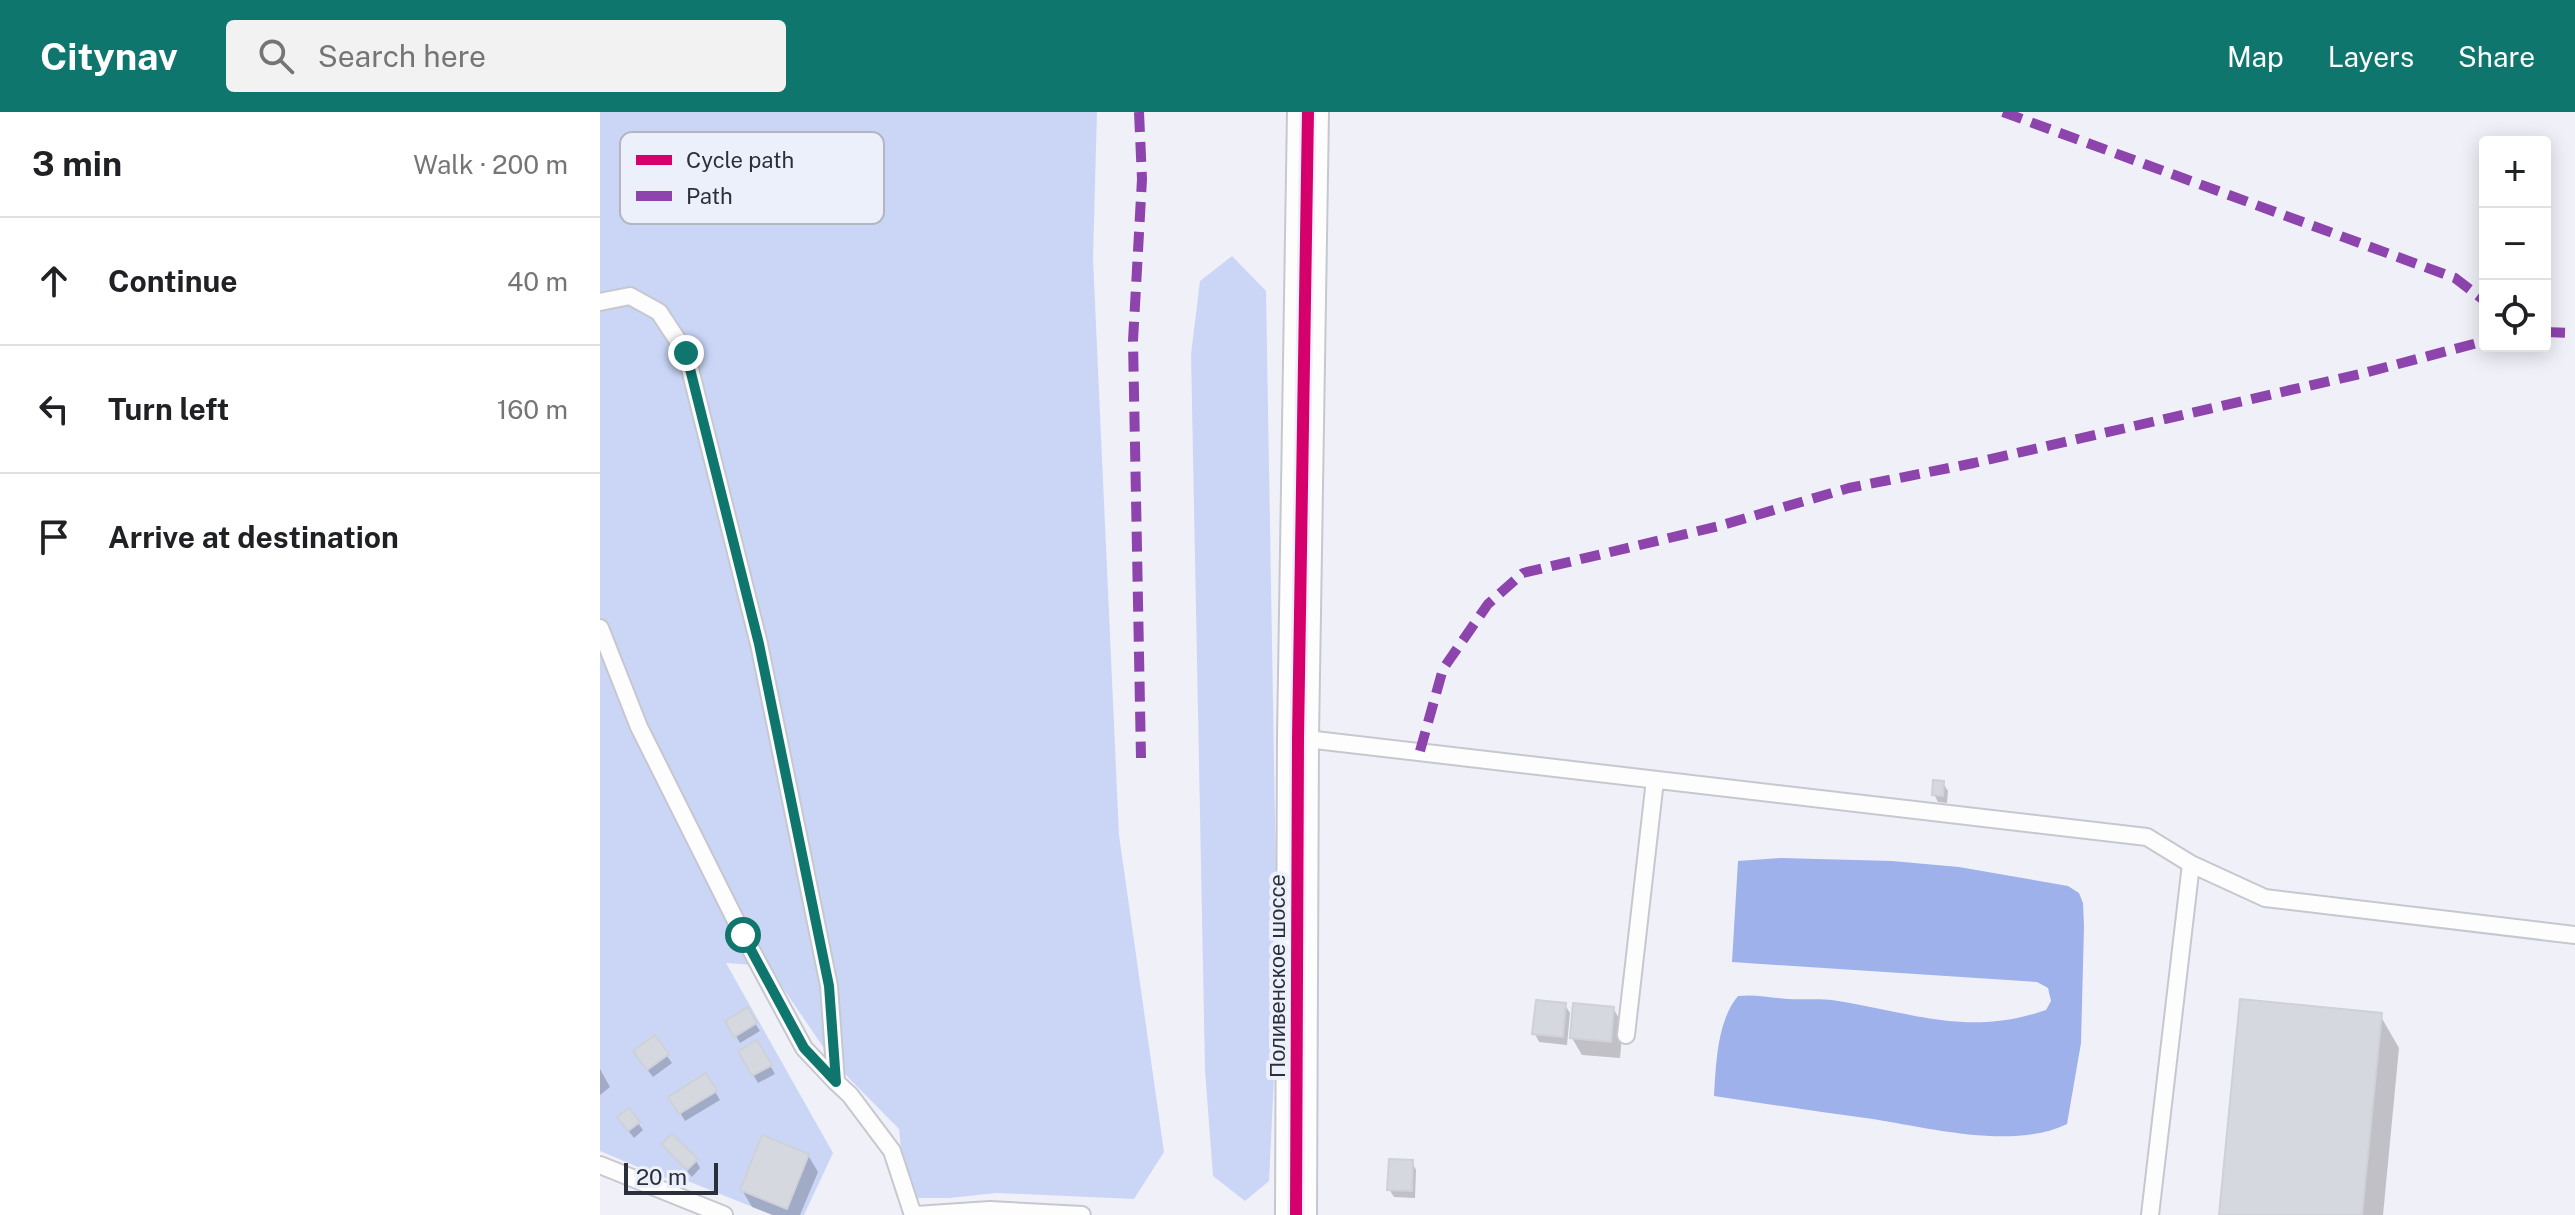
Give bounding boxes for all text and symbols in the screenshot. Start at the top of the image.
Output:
search box [226,20,786,92]
text: Citynav [40,34,178,79]
icon: search [254,34,298,78]
text: Search here [318,38,486,74]
text: Map [2227,40,2284,73]
text: Layers [2328,40,2414,73]
text: Share [2458,40,2535,73]
legend [620,132,884,224]
map controls [2479,136,2551,352]
button: + [2479,136,2551,208]
text: 3 min [32,144,122,184]
text: Cycle path [686,147,794,173]
text: Walk · 200 m [413,149,568,180]
text: Path [686,183,733,209]
button: − [2479,208,2551,280]
icon: ahead [32,259,76,303]
text: Continue [108,263,238,299]
text: 40 m [507,266,568,297]
button: locate [2479,280,2551,352]
route end [668,335,704,371]
icon: left [32,387,76,431]
text: Turn left [108,391,229,427]
text: 160 m [497,394,568,425]
icon: arrive [32,515,76,559]
text: Arrive at destination [108,519,399,555]
street label: Поливенское шоссе [1264,874,1290,1078]
route start [725,917,761,953]
scale bar [624,1159,718,1195]
text: 20 m [636,1164,687,1190]

